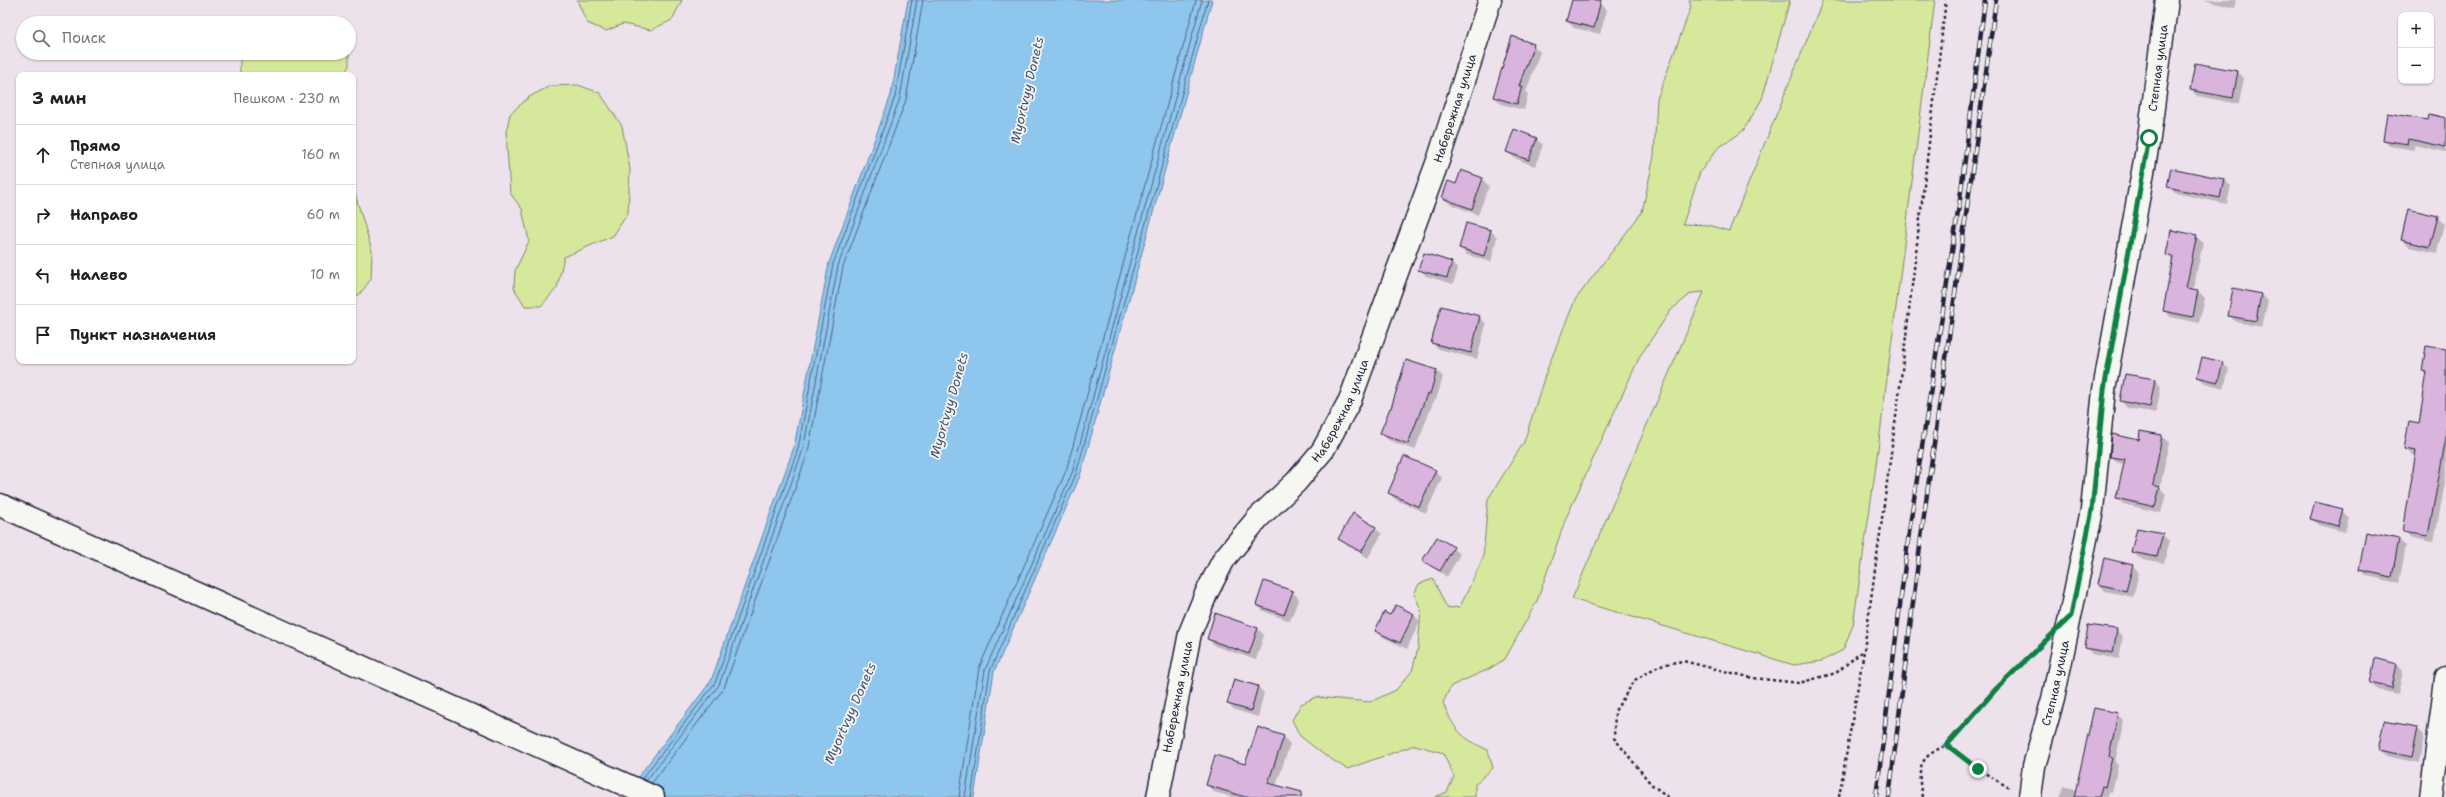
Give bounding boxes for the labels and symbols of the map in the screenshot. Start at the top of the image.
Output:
street label: Степная улица [2145,23,2172,113]
water label: Myortvyy Donets [1006,35,1048,145]
street label: Набережная улица [1430,51,1480,165]
route start [2140,129,2158,147]
water label: Myortvyy Donets [926,350,972,460]
street label: Набережная улица [1308,356,1373,466]
street label: Степная улица [2038,638,2073,728]
street label: Набережная улица [1159,639,1196,754]
water label: Myortvyy Donets [820,660,880,766]
route end [1969,760,1987,778]

